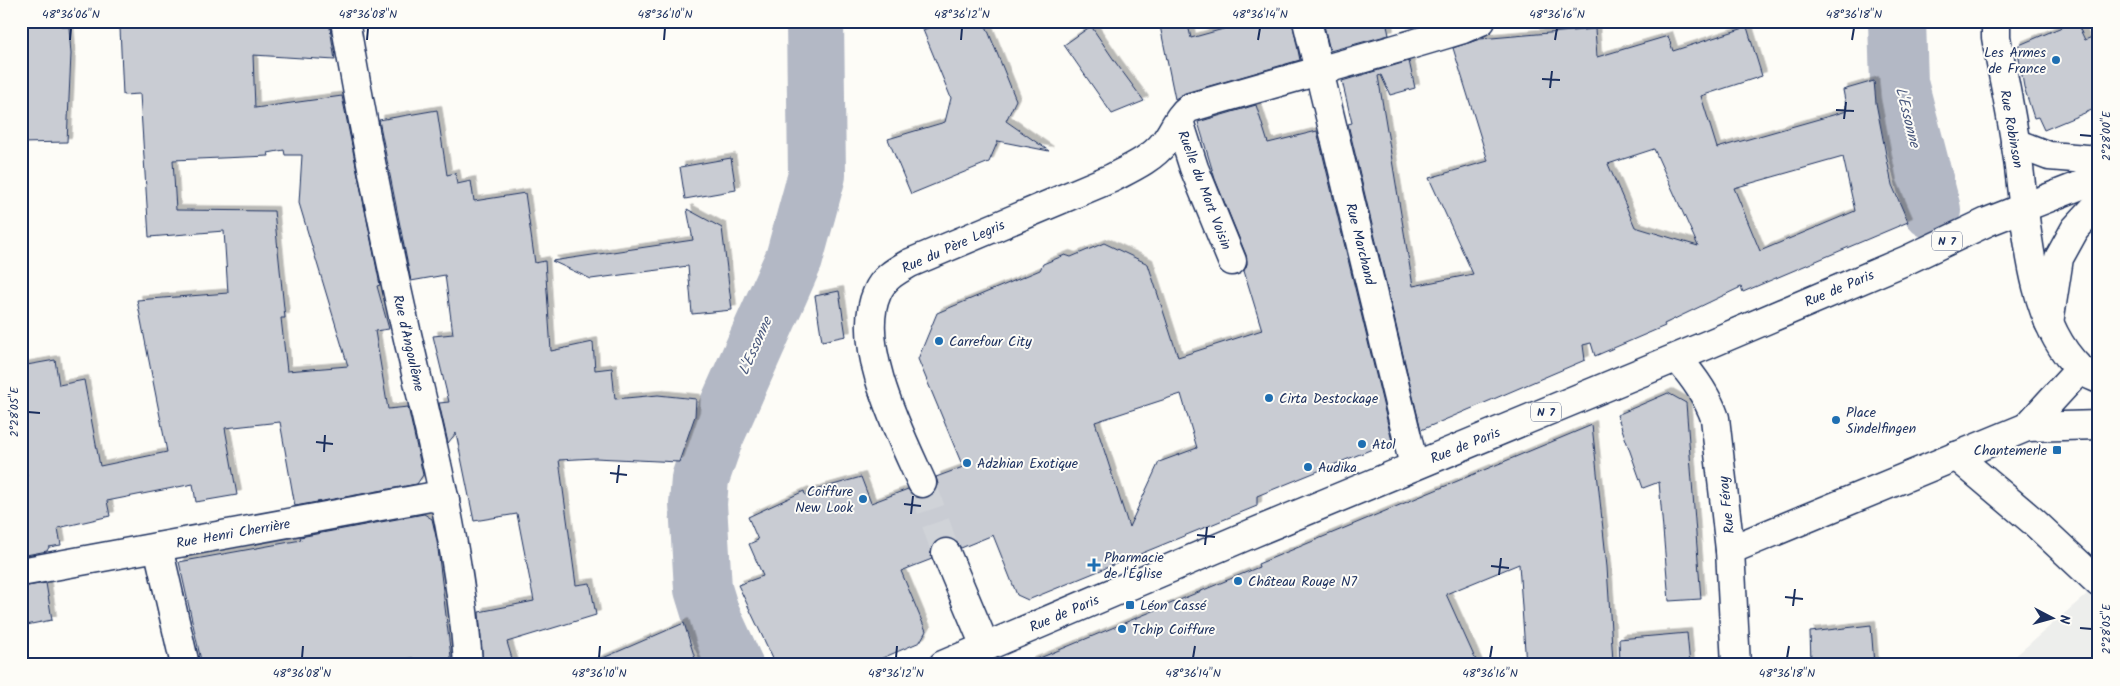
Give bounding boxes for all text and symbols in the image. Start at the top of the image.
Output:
text: 48°36'06"N [42,5,100,24]
text: 48°36'08"N [339,5,397,24]
text: 48°36'10"N [637,5,693,24]
text: 48°36'12"N [934,5,990,24]
text: 48°36'14"N [1232,5,1288,24]
text: 48°36'16"N [1529,5,1585,24]
text: 48°36'18"N [1826,5,1882,24]
place label: Les Armes de France [1984,42,2047,80]
marker: Les Armes de France [2050,54,2062,66]
water label: L'Essonne [1888,85,1926,151]
street label: Rue Robinson [1993,88,2029,170]
text: 2°28'00"E [2097,110,2116,161]
street label: Ruelle du Mort Voisin [1171,127,1237,253]
street label: Rue Marchand [1339,201,1381,289]
street label: Rue du Père Legris [898,214,1009,280]
road number: N 7 [1932,232,1962,250]
street label: Rue de Paris [1801,264,1878,313]
street label: Rue d'Angoulême [386,293,430,394]
water label: L'Essonne [732,312,780,379]
place label: Carrefour City [949,331,1032,353]
marker: Carrefour City [933,335,945,347]
text: 2°28'05"E [5,386,24,437]
place label: Cirta Destockage [1279,388,1379,410]
marker: Cirta Destockage [1263,392,1275,404]
road number: N 7 [1531,402,1561,422]
place label: Place Sindelfingen [1846,402,1916,440]
marker: Place Sindelfingen [1830,414,1842,426]
street label: Rue de Paris [1427,422,1504,470]
place label: Atol [1372,434,1396,456]
marker: Atol [1356,438,1368,450]
place label: Chantemerle [1974,440,2048,462]
marker: Chantemerle [2051,444,2063,456]
place label: Adzhian Exotique [977,453,1079,475]
marker: Adzhian Exotique [961,457,973,469]
place label: Audika [1318,457,1357,479]
marker: Audika [1302,461,1314,473]
street label: Rue Féray [1713,474,1741,535]
place label: Coiffure New Look [795,481,854,519]
marker: Coiffure New Look [857,493,869,505]
street label: Rue Henri Cherrière [174,513,293,555]
place label: Pharmacie de l'Église [1104,547,1165,585]
marker: Pharmacie de l'Église [1088,559,1100,571]
place label: Château Rouge N7 [1248,571,1357,593]
marker: Château Rouge N7 [1232,575,1244,587]
street label: Rue de Paris [1026,589,1103,638]
north arrow [2028,594,2078,644]
place label: Léon Cassé [1140,595,1207,617]
marker: Léon Cassé [1124,599,1136,611]
text: 2°28'05"E [2097,603,2116,654]
text: N [2053,614,2075,625]
place label: Tchip Coiffure [1132,619,1216,641]
marker: Tchip Coiffure [1116,623,1128,635]
text: 48°36'08"N [273,664,331,683]
text: 48°36'10"N [571,664,627,683]
text: 48°36'12"N [868,664,924,683]
text: 48°36'14"N [1165,664,1221,683]
text: 48°36'16"N [1462,664,1518,683]
text: 48°36'18"N [1759,664,1815,683]

